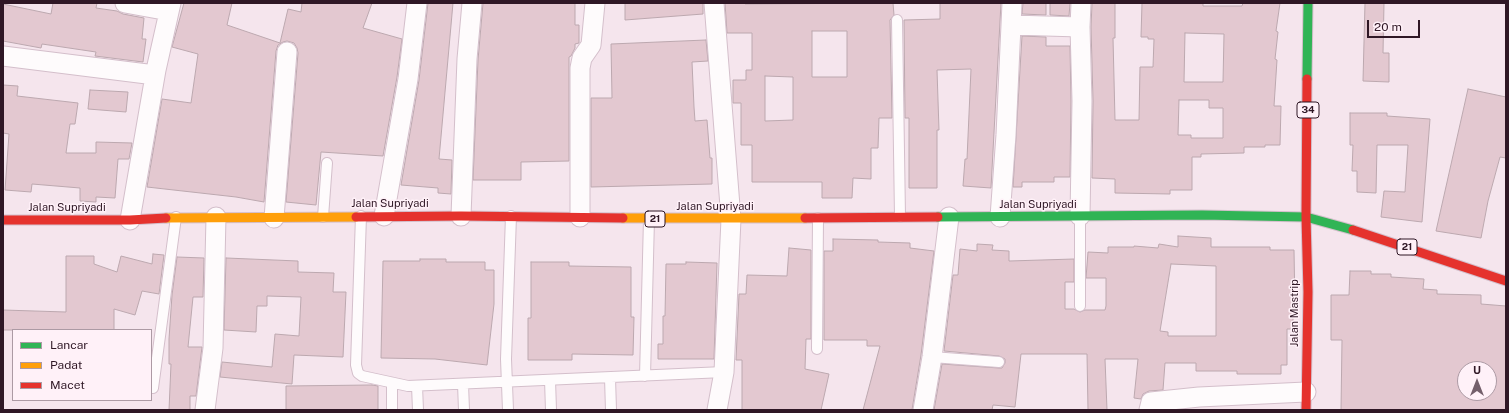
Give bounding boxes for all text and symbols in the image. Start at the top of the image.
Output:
scale bar [1369,12,1422,38]
text: 20 m [1374,20,1402,34]
road number: 34 [1297,102,1319,118]
street label: Jalan Supriyadi [351,197,429,211]
street label: Jalan Supriyadi [999,198,1077,212]
street label: Jalan Supriyadi [676,200,754,214]
street label: Jalan Supriyadi [28,201,106,215]
road number: 21 [645,211,665,227]
road number: 21 [1397,239,1417,255]
street label: Jalan Mastrip [1288,279,1302,347]
legend [12,329,152,401]
text: Lancar [50,338,88,352]
text: Padat [50,358,82,372]
north arrow [1457,361,1497,401]
text: U [1473,364,1481,376]
text: Macet [50,378,85,392]

